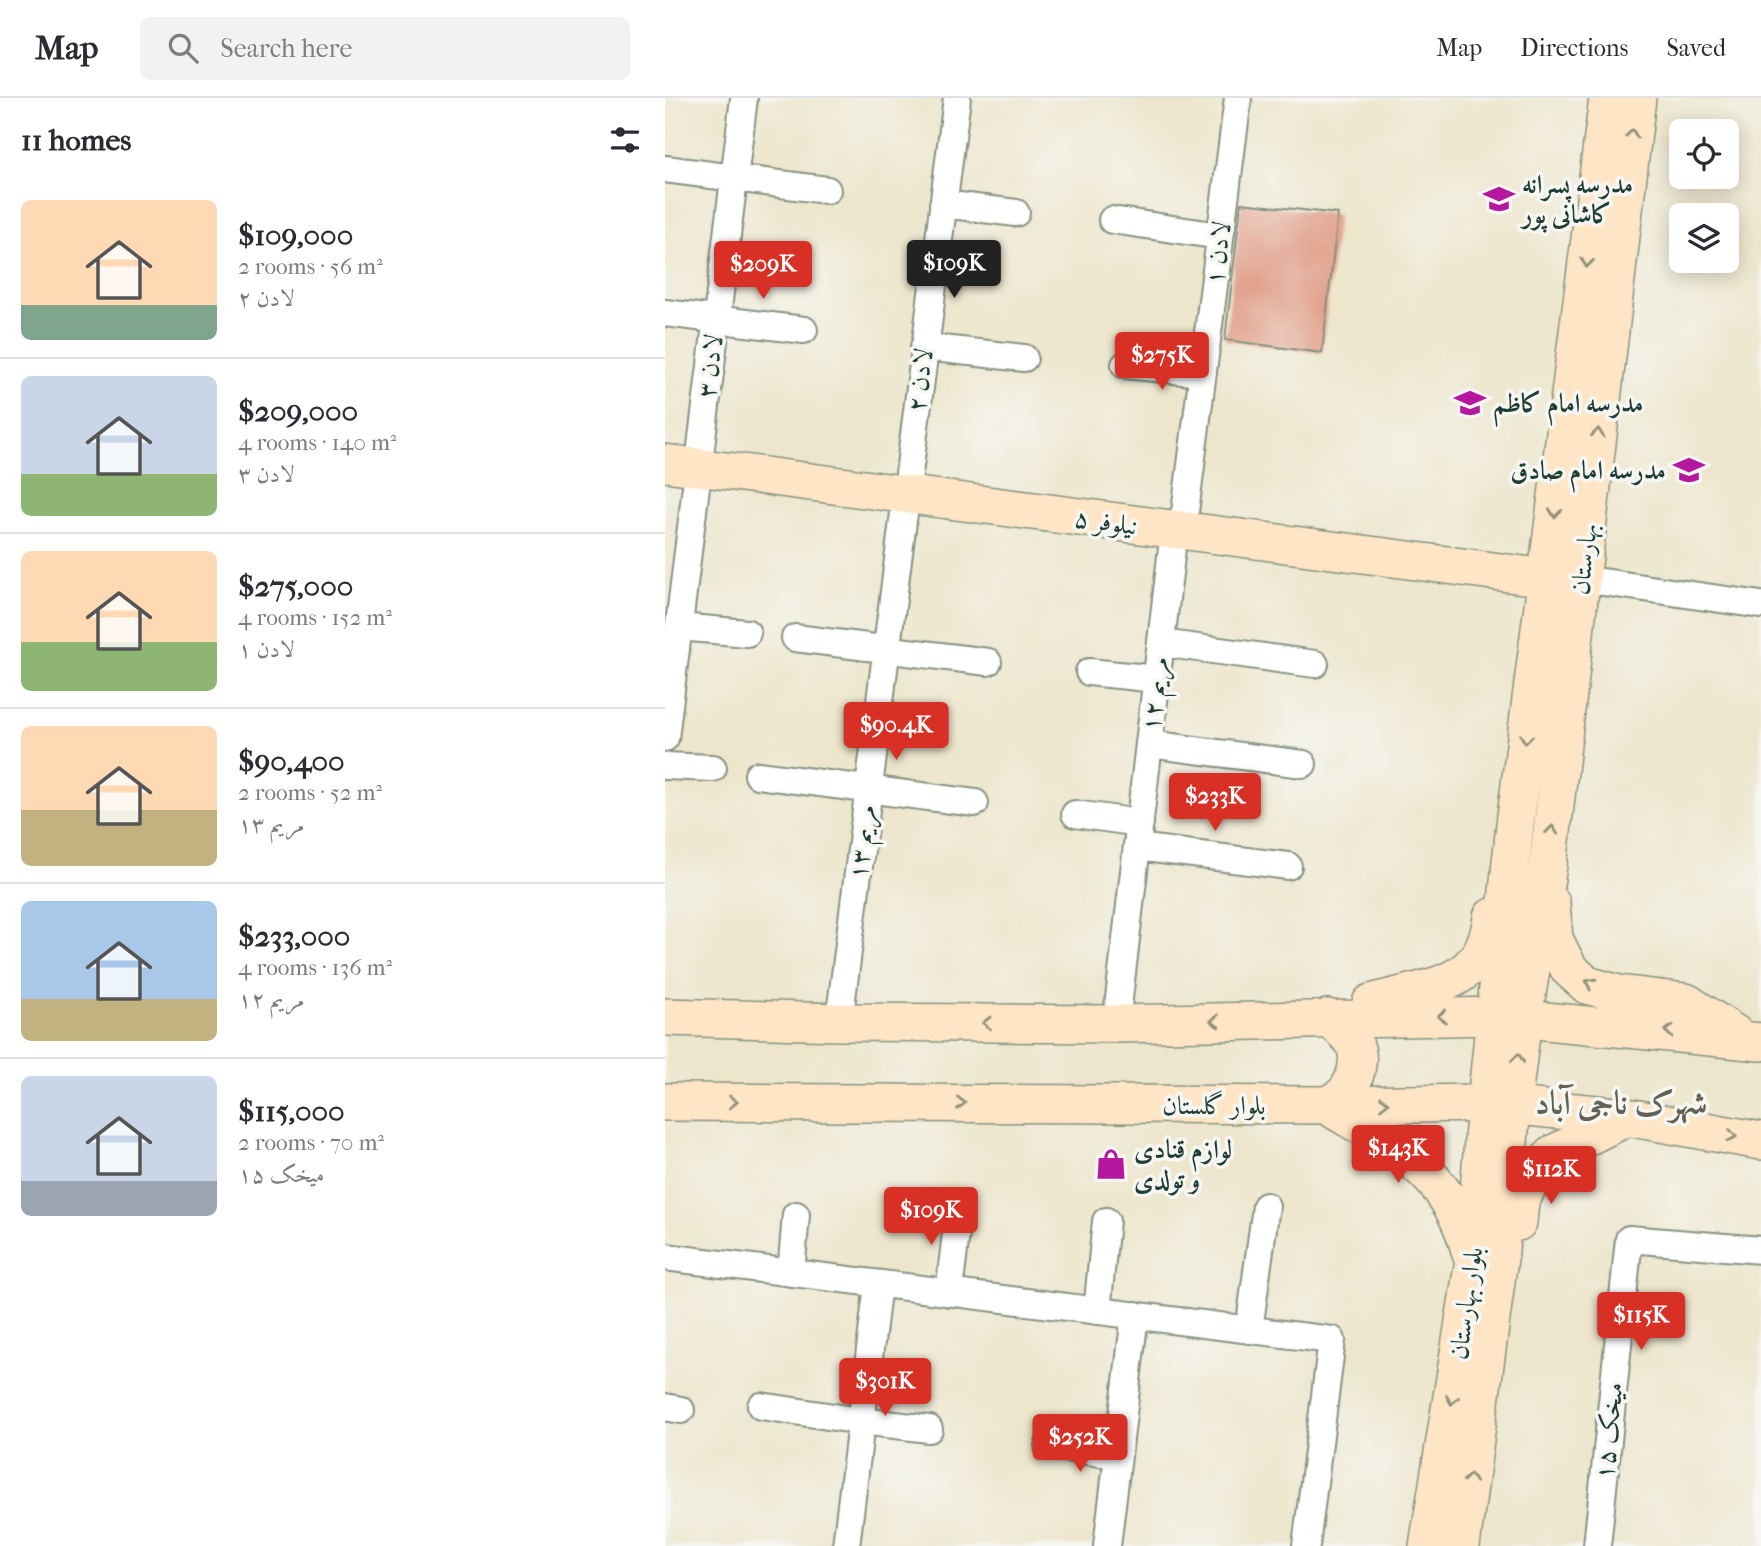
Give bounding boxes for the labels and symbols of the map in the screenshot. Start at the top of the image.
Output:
one-way arrow [1625,128,1640,140]
place label: مدرسه پسرانه کاشانی پور [1519,169,1633,233]
school or university icon: مدرسه پسرانه کاشانی پور [1482,182,1516,216]
street label: لادن ۱ [1199,219,1237,287]
pin: $109K [905,240,1003,300]
pin: $209K [714,242,812,301]
one-way arrow [1579,257,1594,269]
street label: لادن ۳ [691,332,729,400]
pin: $275K [1113,332,1211,392]
street label: لادن ۲ [901,346,939,414]
school or university icon: مدرسه امام کاظم [1453,386,1487,420]
place label: مدرسه امام کاظم [1493,388,1643,427]
one-way arrow [1591,428,1606,439]
school or university icon: مدرسه امام صادق [1672,453,1706,487]
place label: مدرسه امام صادق [1510,455,1666,493]
street label: نیلوفر ۵ [1072,502,1140,543]
one-way arrow [1548,507,1563,519]
street label: بهارستان [1564,521,1605,597]
street label: مریم ۱۲ [1135,655,1182,734]
pin: $90.4K [839,702,953,762]
one-way arrow [1519,733,1534,744]
pin: $233K [1166,774,1264,833]
street label: مریم ۱۳ [842,803,889,882]
one-way arrow [1544,824,1559,835]
one-way arrow [1584,978,1597,992]
one-way arrow [1436,1008,1447,1024]
one-way arrow [1209,1013,1219,1029]
one-way arrow [981,1015,992,1031]
one-way arrow [1663,1024,1674,1039]
one-way arrow [1511,1052,1526,1064]
district label: شهرک ناجی آباد [1535,1083,1707,1124]
street label: بلوار گلستان [1162,1090,1266,1121]
one-way arrow [728,1094,739,1110]
one-way arrow [956,1095,966,1111]
one-way arrow [1379,1095,1390,1111]
pin: $143K [1349,1126,1447,1185]
one-way arrow [1726,1128,1738,1143]
place label: لوازم قنادی و تولدی [1134,1134,1232,1196]
pin: $112K [1502,1146,1600,1206]
shop icon: لوازم قنادی و تولدی [1094,1147,1128,1181]
pin: $109K [882,1188,980,1247]
street label: بلوار بهارستان [1443,1245,1490,1361]
pin: $115K [1592,1292,1690,1352]
pin: $301K [836,1358,934,1418]
street label: میخک ۱۵ [1588,1381,1630,1481]
one-way arrow [1445,1394,1460,1406]
pin: $252K [1031,1414,1129,1474]
one-way arrow [1462,1472,1477,1484]

